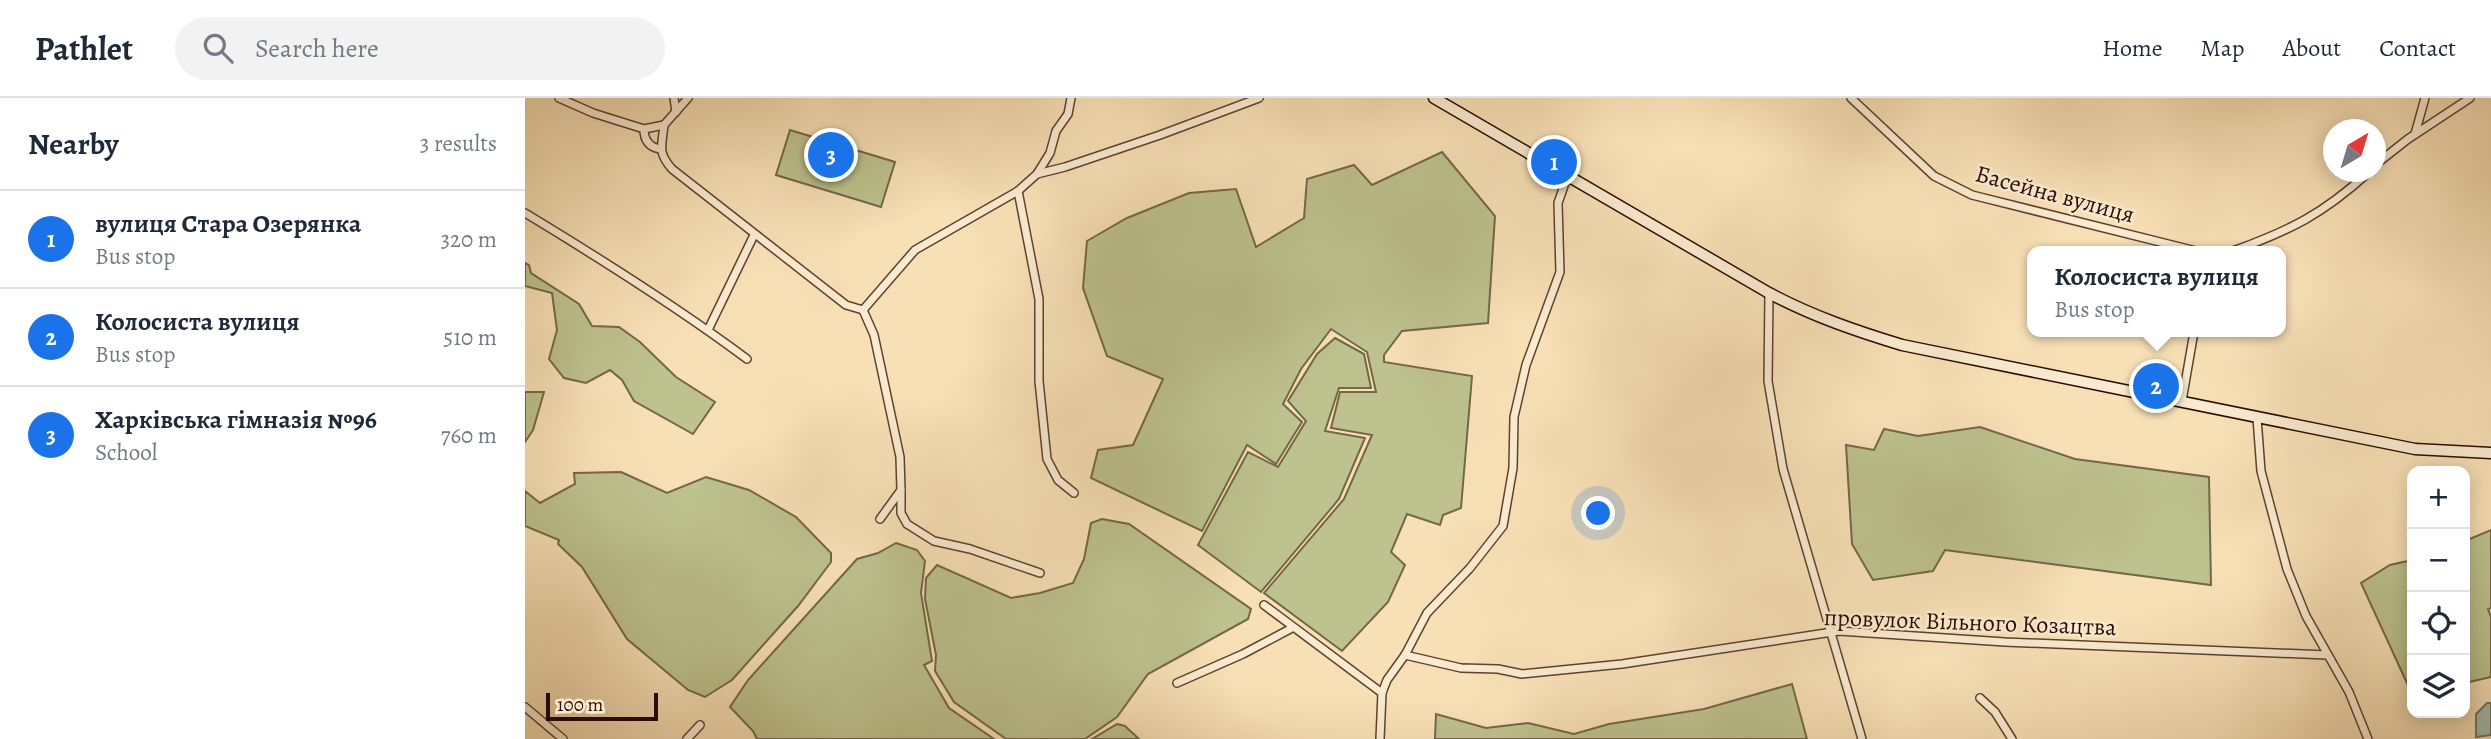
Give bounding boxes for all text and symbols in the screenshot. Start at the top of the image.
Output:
search box [175,17,665,80]
text: Pathlet [35,26,133,71]
icon: search [199,29,237,67]
text: Search here [255,31,379,66]
text: Home [2102,32,2163,64]
text: Map [2201,32,2245,64]
text: About [2283,32,2341,64]
text: Contact [2379,32,2456,64]
north arrow [2323,119,2386,182]
text: Nearby [28,124,119,164]
text: 3 results [420,128,497,159]
pin: 3 [808,129,854,181]
pin: 1 [1531,136,1577,188]
street label: Басейна вулиця [1972,157,2138,231]
text: вулиця Стара Озерянка [95,206,361,241]
text: 1 [47,224,55,255]
text: 320 m [441,224,497,255]
text: Bus stop [95,241,175,272]
popup [2027,246,2286,337]
text: Колосиста вулиця [2054,259,2259,294]
text: Bus stop [2054,294,2135,325]
text: Колосиста вулиця [95,304,300,339]
text: 2 [45,322,57,353]
text: 510 m [443,322,497,353]
text: Bus stop [95,339,175,370]
pin: 2 [2133,360,2179,412]
text: Харківська гімназія №96 [95,402,377,437]
text: 3 [46,420,56,451]
text: 760 m [441,420,497,451]
text: School [95,437,157,468]
map controls [2407,466,2470,718]
button: + [2407,466,2470,529]
your location [1581,496,1615,530]
button: − [2407,529,2470,592]
button: locate [2407,592,2470,655]
street label: провулок Вільного Козацтва [1823,601,2117,643]
button: layers [2407,655,2470,718]
scale bar [546,690,658,722]
text: 100 m [557,692,603,718]

